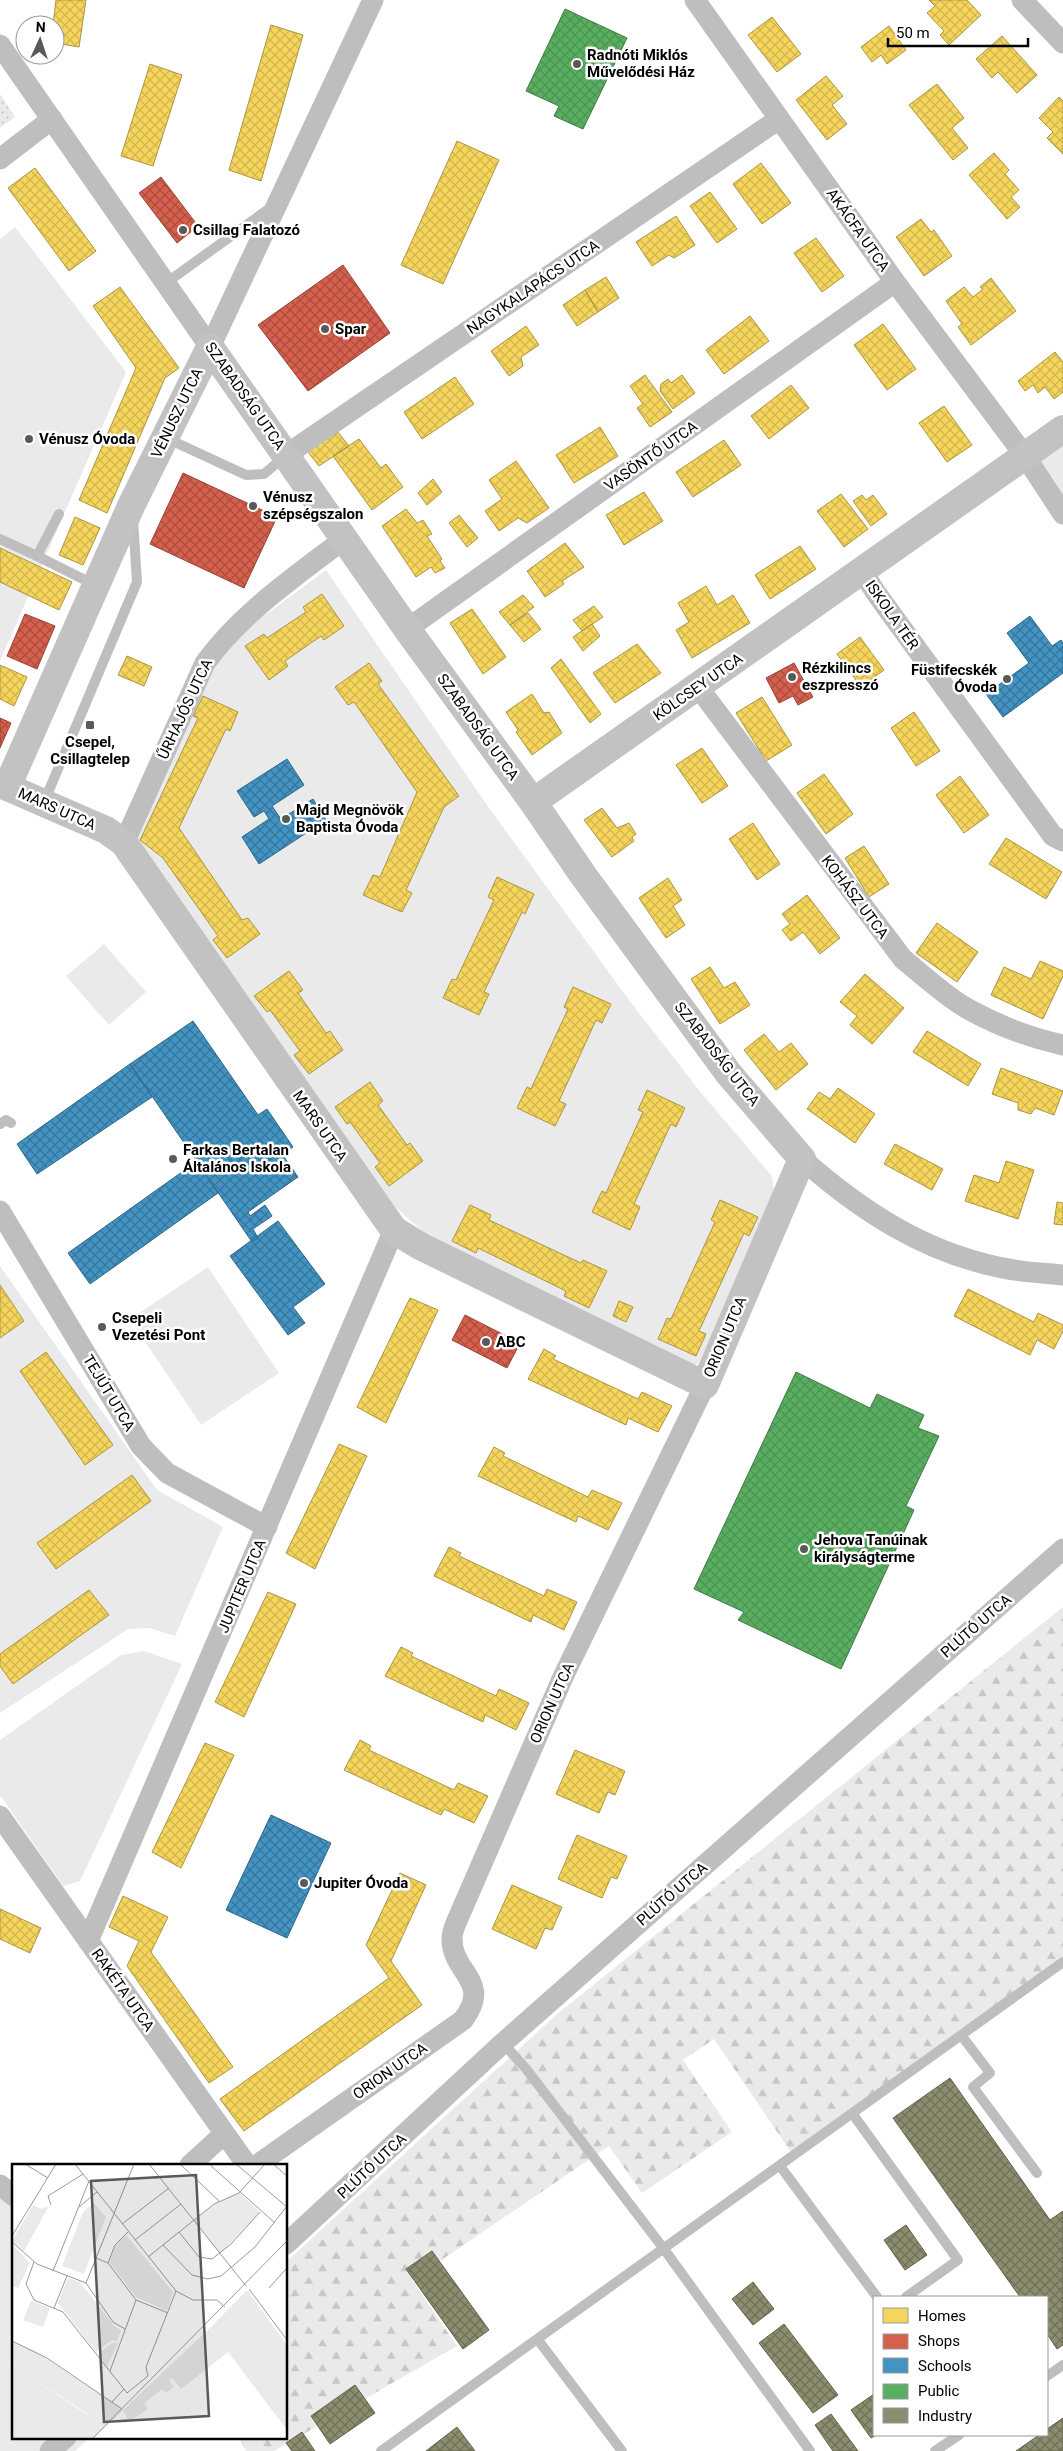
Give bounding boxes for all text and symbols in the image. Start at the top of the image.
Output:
north arrow [15,15,65,65]
scale bar [888,15,1028,47]
text: N [35,19,46,35]
text: 50 m [896,24,930,42]
place label: Radnóti Miklós Művelődési Ház [587,46,695,81]
marker: Radnóti Miklós Művelődési Ház [571,58,583,70]
street label: AKÁCFA UTCA [823,185,893,275]
place label: Csillag Falatozó [193,221,300,239]
marker: Csillag Falatozó [177,224,189,236]
street label: NAGYKALAPÁCS UTCA [463,236,603,338]
place label: Spar [335,320,367,338]
marker: Spar [319,323,331,335]
street label: SZABADSÁG UTCA [201,339,289,453]
street label: VÉNUSZ UTCA [147,365,207,461]
street label: VASÖNTŐ UTCA [601,417,701,495]
place label: Vénusz Óvoda [39,430,135,448]
marker: Vénusz Óvoda [23,433,35,445]
place label: Vénusz szépségszalon [263,488,363,523]
marker: Vénusz szépségszalon [247,500,259,512]
street label: ISKOLA TÉR [862,577,922,653]
street label: KÖLCSEY UTCA [650,649,746,725]
street label: ŰRHAJÓS UTCA [154,656,216,762]
place label: Rézkilincs eszpresszó [802,659,879,694]
place label: Füstifecskék Óvoda [911,661,998,696]
street label: SZABADSÁG UTCA [433,670,523,784]
marker: Rézkilincs eszpresszó [786,671,798,683]
marker: Füstifecskék Óvoda [1001,673,1013,685]
marker: Csepel, Csillagtelep [84,719,96,731]
place label: Csepel, Csillagtelep [50,733,130,768]
street label: MARS UTCA [15,784,99,834]
place label: Majd Megnövök Baptista Óvoda [296,801,405,836]
marker: Majd Megnövök Baptista Óvoda [280,813,292,825]
street label: KOHÁSZ UTCA [818,852,892,942]
street label: SZABADSÁG UTCA [671,998,763,1110]
street label: MARS UTCA [289,1087,351,1165]
place label: Farkas Bertalan Általános Iskola [183,1141,291,1176]
marker: Farkas Bertalan Általános Iskola [167,1153,179,1165]
street label: ORION UTCA [700,1294,750,1380]
place label: Csepeli Vezetési Pont [112,1309,205,1344]
marker: Csepeli Vezetési Pont [96,1321,108,1333]
place label: ABC [496,1333,526,1351]
marker: ABC [480,1336,492,1348]
street label: TEJÚT UTCA [79,1352,139,1435]
place label: Jehova Tanúinak királyságterme [814,1531,929,1566]
street label: JUPITER UTCA [214,1536,270,1635]
marker: Jehova Tanúinak királyságterme [798,1543,810,1555]
street label: PLÚTÓ UTCA [937,1590,1015,1662]
street label: ORION UTCA [526,1660,578,1746]
street label: PLÚTÓ UTCA [633,1858,711,1930]
place label: Jupiter Óvoda [314,1874,408,1892]
marker: Jupiter Óvoda [298,1877,310,1889]
street label: RAKÉTA UTCA [88,1945,158,2035]
street label: ORION UTCA [349,2039,431,2103]
street label: PLÚTÓ UTCA [334,2129,410,2202]
inset map [12,2164,288,2438]
legend [873,2296,1048,2436]
text: Homes [918,2307,966,2325]
text: Shops [918,2332,960,2350]
text: Schools [918,2357,972,2375]
text: Public [918,2382,959,2400]
text: Industry [918,2407,972,2425]

